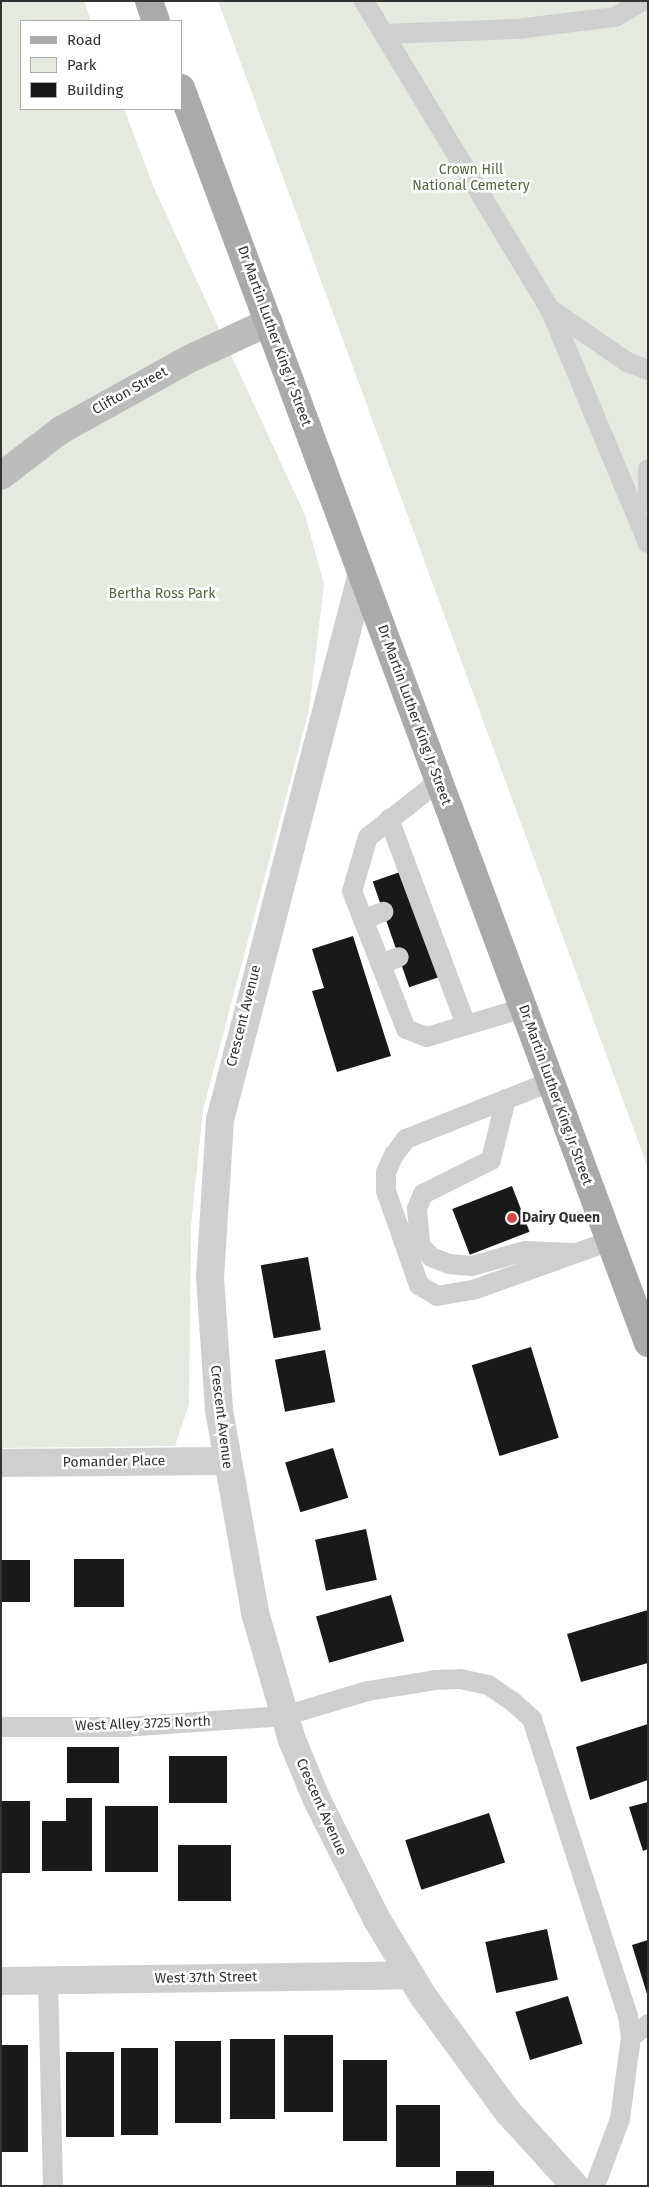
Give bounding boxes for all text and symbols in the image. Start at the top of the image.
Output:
legend [20,20,182,110]
text: Road [67,31,102,49]
text: Park [67,56,97,74]
text: Building [67,81,123,99]
park label: Crown Hill National Cemetery [412,162,530,194]
street label: Dr Martin Luther King Jr Street [234,244,314,428]
street label: Clifton Street [89,363,171,419]
park label: Bertha Ross Park [109,586,215,602]
street label: Dr Martin Luther King Jr Street [374,623,454,807]
street label: Crescent Avenue [223,963,265,1069]
street label: Dr Martin Luther King Jr Street [515,1003,595,1187]
place label: Dairy Queen [522,1210,600,1226]
marker: Dairy Queen [506,1212,518,1224]
street label: Crescent Avenue [206,1364,236,1470]
street label: Pomander Place [63,1453,165,1471]
street label: West Alley 3725 North [75,1713,211,1735]
street label: Crescent Avenue [292,1756,350,1858]
street label: West 37th Street [155,1969,257,1987]

